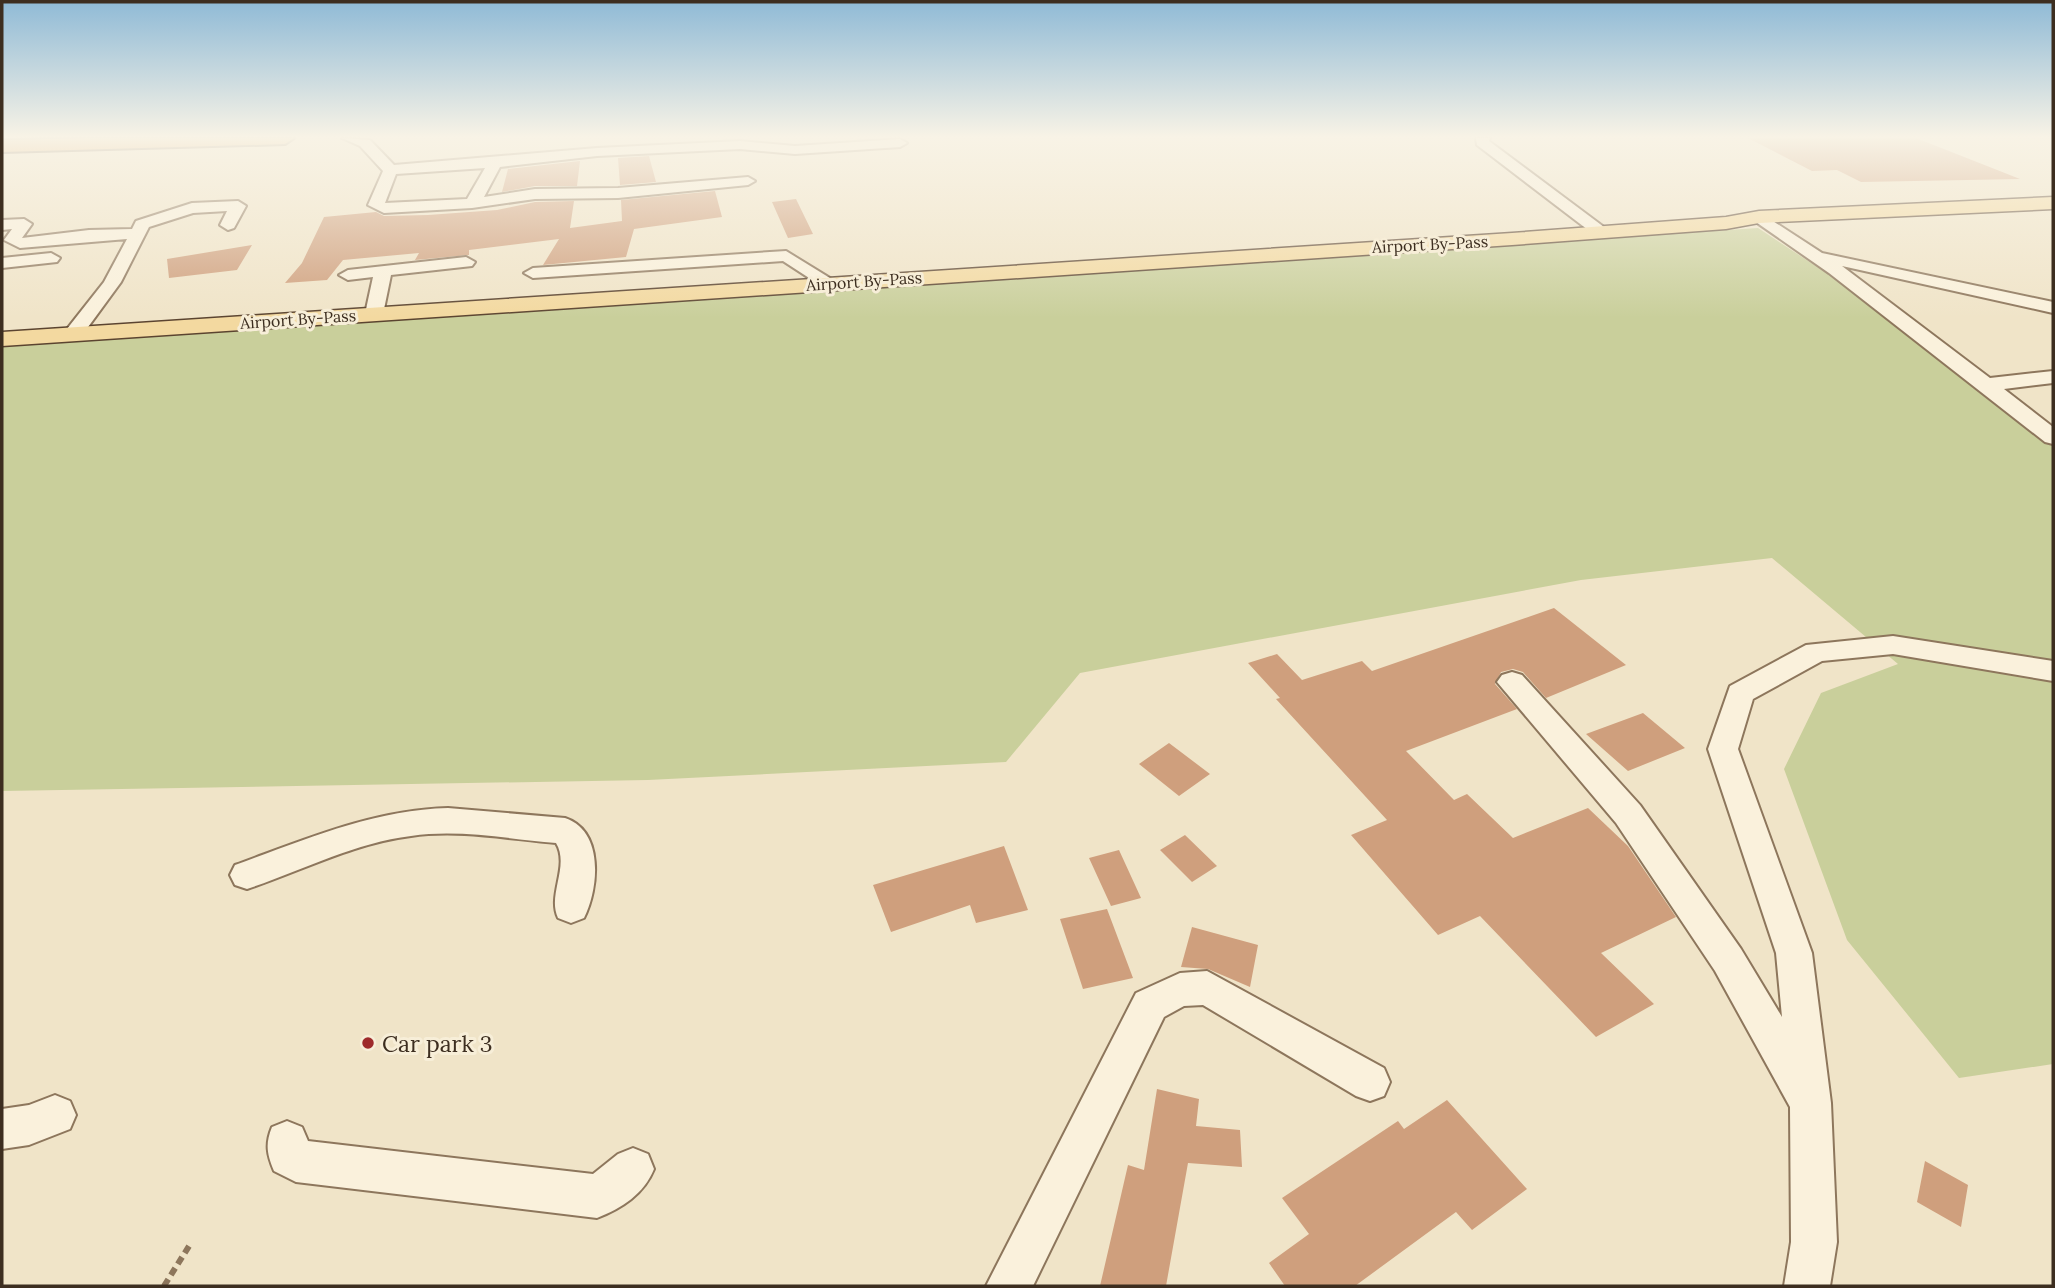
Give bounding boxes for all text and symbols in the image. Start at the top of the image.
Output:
street label: Airport By-Pass [1370,231,1489,257]
street label: Airport By-Pass [804,267,923,295]
street label: Airport By-Pass [238,305,357,333]
place label: Car park 3 [382,1029,493,1058]
marker: Car park 3 [360,1035,376,1051]

